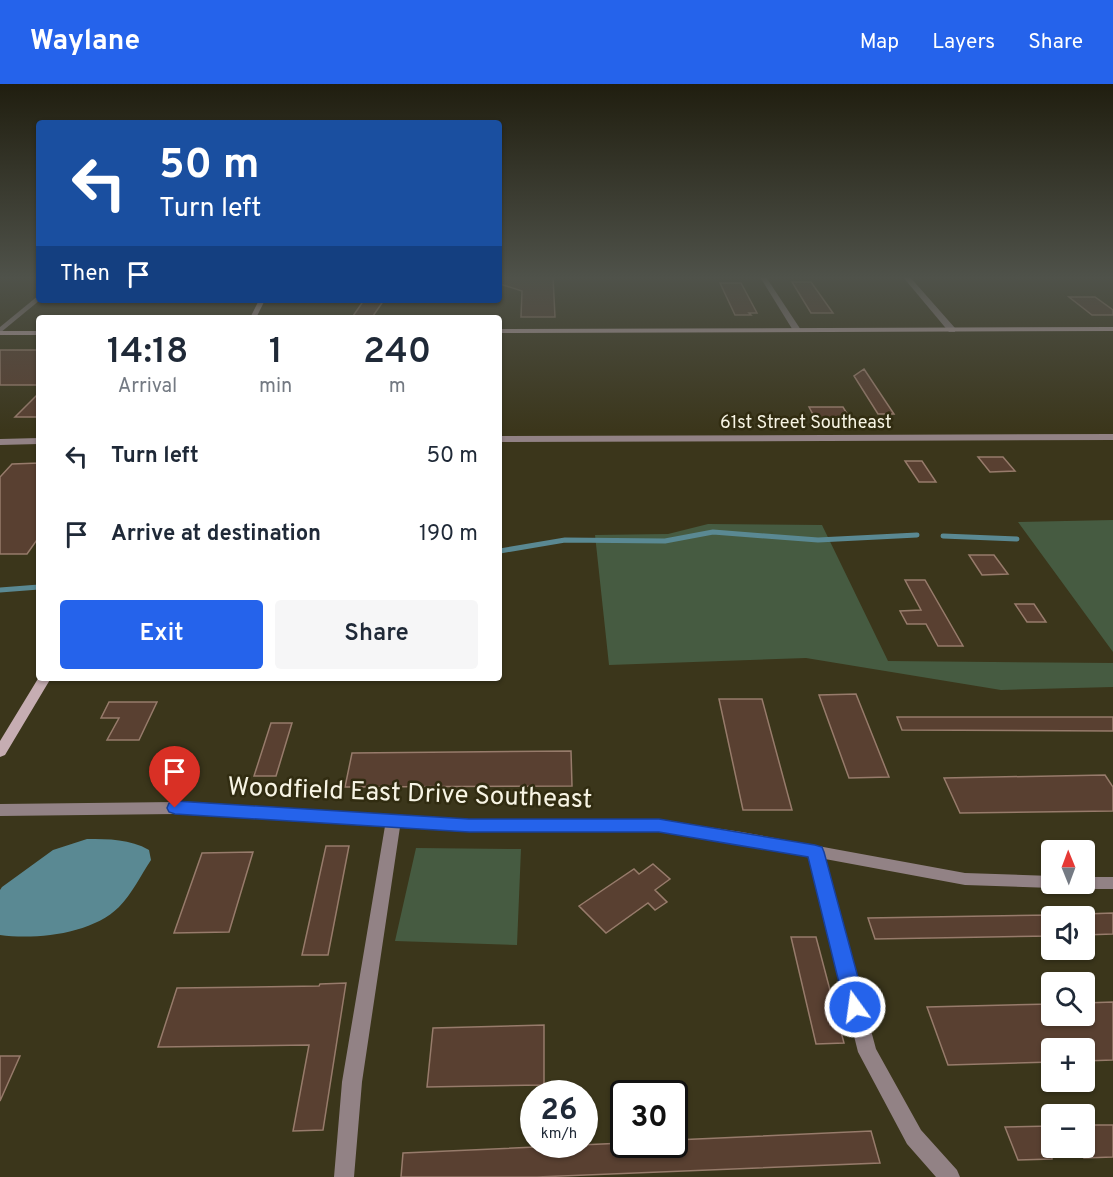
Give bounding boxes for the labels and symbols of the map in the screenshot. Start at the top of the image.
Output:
street label: 61st Street Southeast [720,412,892,435]
pin [149,746,200,808]
street label: Woodfield East Drive Southeast [227,772,593,817]
north arrow [1041,840,1095,894]
position arrow [823,975,887,1039]
speed limit sign: 30 [610,1080,688,1158]

